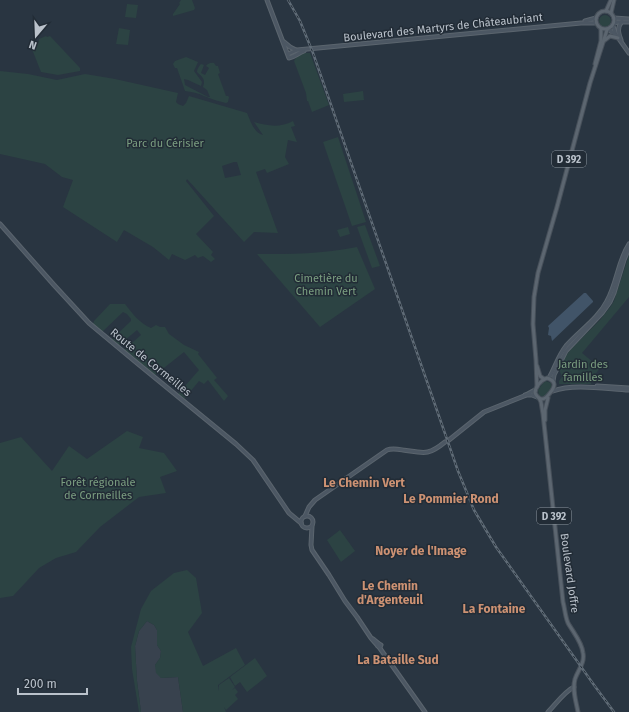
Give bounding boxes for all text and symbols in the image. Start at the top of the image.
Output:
street label: Boulevard des Martyrs de Châteaubriant [343,11,543,44]
north arrow [16,16,56,56]
text: N [27,38,38,52]
park label: Parc du Cérisier [126,137,205,150]
road number: D 392 [552,151,586,167]
park label: Cimetière du Chemin Vert [294,272,358,298]
street label: Route de Cormeilles [108,326,194,399]
park label: Jardin des familles [558,358,608,384]
park label: Forêt régionale de Cormeilles [61,476,135,502]
district label: Le Chemin Vert [323,476,405,490]
district label: Le Pommier Rond [403,492,499,506]
road number: D 392 [537,508,571,524]
street label: Boulevard Joffre [557,532,582,614]
district label: Noyer de l'Image [375,544,467,558]
district label: Le Chemin d'Argenteuil [357,579,424,607]
district label: La Fontaine [463,602,526,616]
district label: La Bataille Sud [357,653,439,667]
scale bar [18,670,87,696]
text: 200 m [24,677,57,691]

